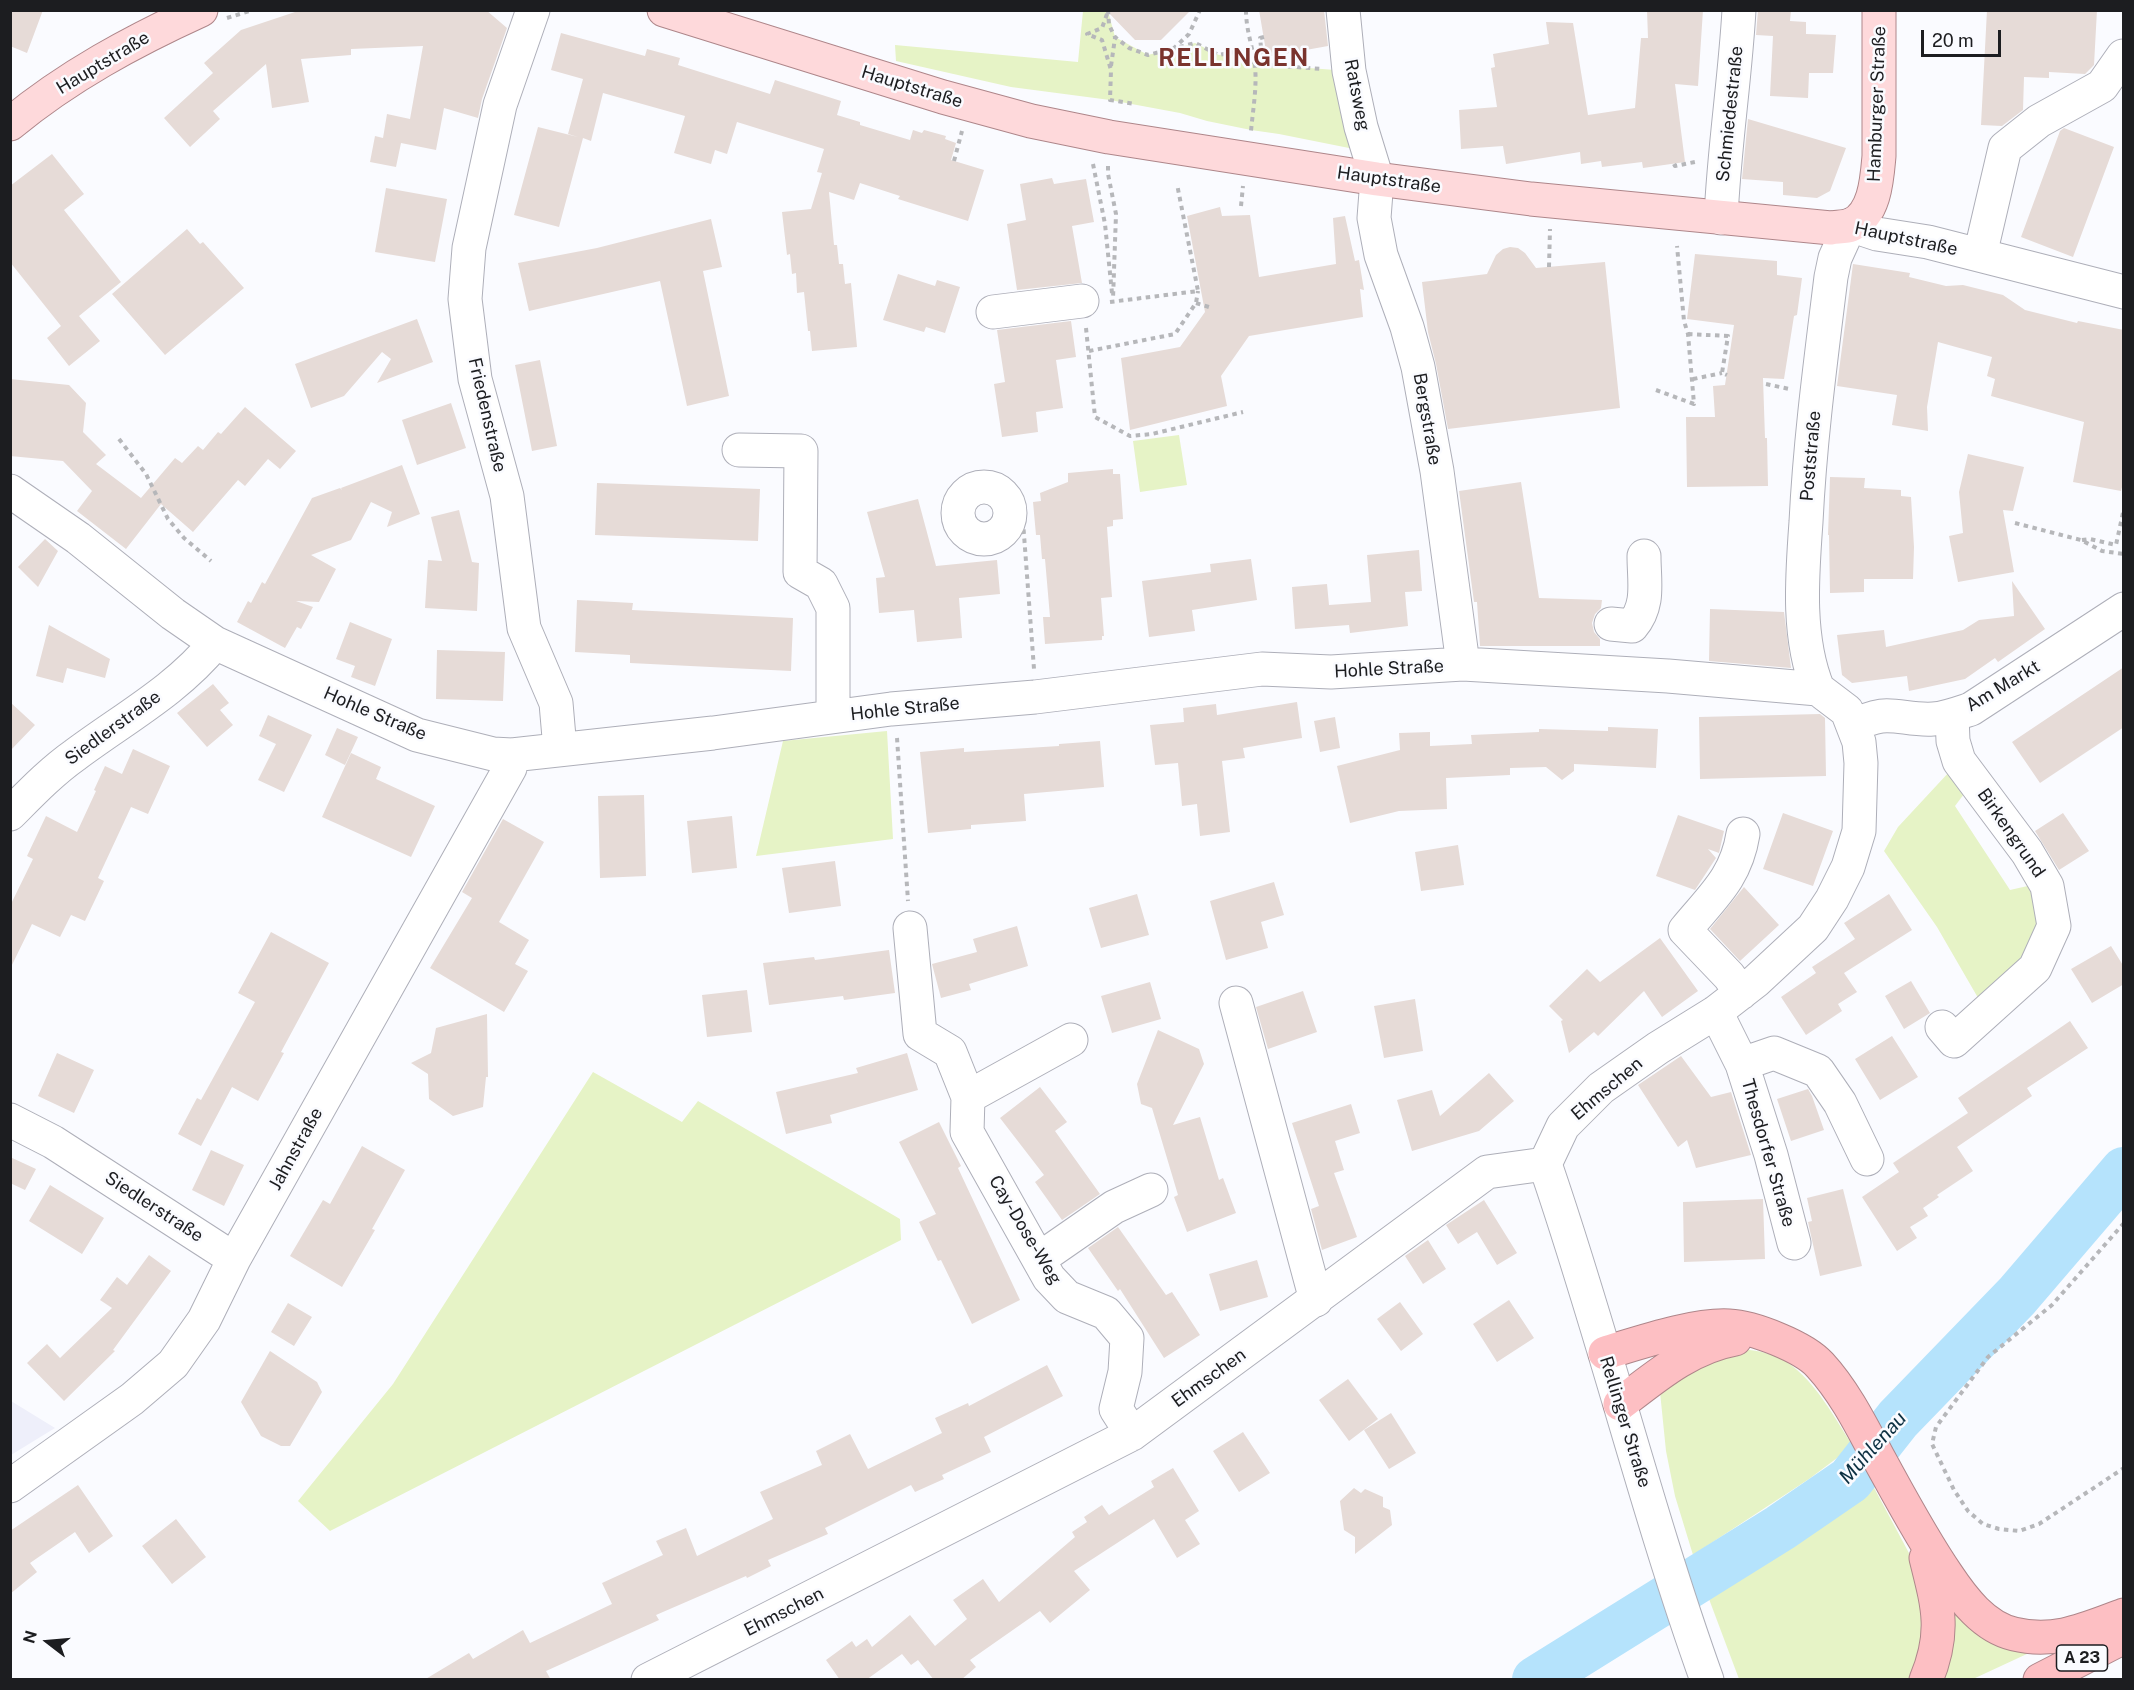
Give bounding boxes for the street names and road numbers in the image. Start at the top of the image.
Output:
street label: Hamburger Straße [1863,26,1891,182]
street label: Hauptstraße [52,27,154,99]
street label: Schmiedestraße [1712,45,1748,183]
street label: Ratsweg [1339,57,1375,133]
street label: Hauptstraße [859,61,965,113]
street label: Hauptstraße [1336,162,1442,198]
street label: Hauptstraße [1852,218,1960,260]
street label: Friedenstraße [463,356,511,474]
street label: Bergstraße [1408,371,1446,467]
street label: Poststraße [1796,410,1826,502]
street label: Hohle Straße [1334,655,1444,683]
street label: Am Markt [1962,656,2044,716]
street label: Hohle Straße [320,683,430,745]
street label: Siedlerstraße [61,686,165,770]
street label: Hohle Straße [849,693,961,725]
street label: Birkengrund [1972,784,2050,882]
street label: Ehmschen [1567,1053,1647,1125]
street label: Thesdorfer Straße [1737,1076,1799,1230]
street label: Jahnstraße [264,1104,328,1194]
street label: Siedlerstraße [101,1167,207,1247]
street label: Cay-Dose-Weg [984,1172,1066,1288]
street label: Ehmschen [1168,1344,1250,1412]
street label: Rellinger Straße [1595,1354,1655,1490]
street label: Ehmschen [741,1583,827,1641]
road number: A 23 [2056,1645,2108,1671]

